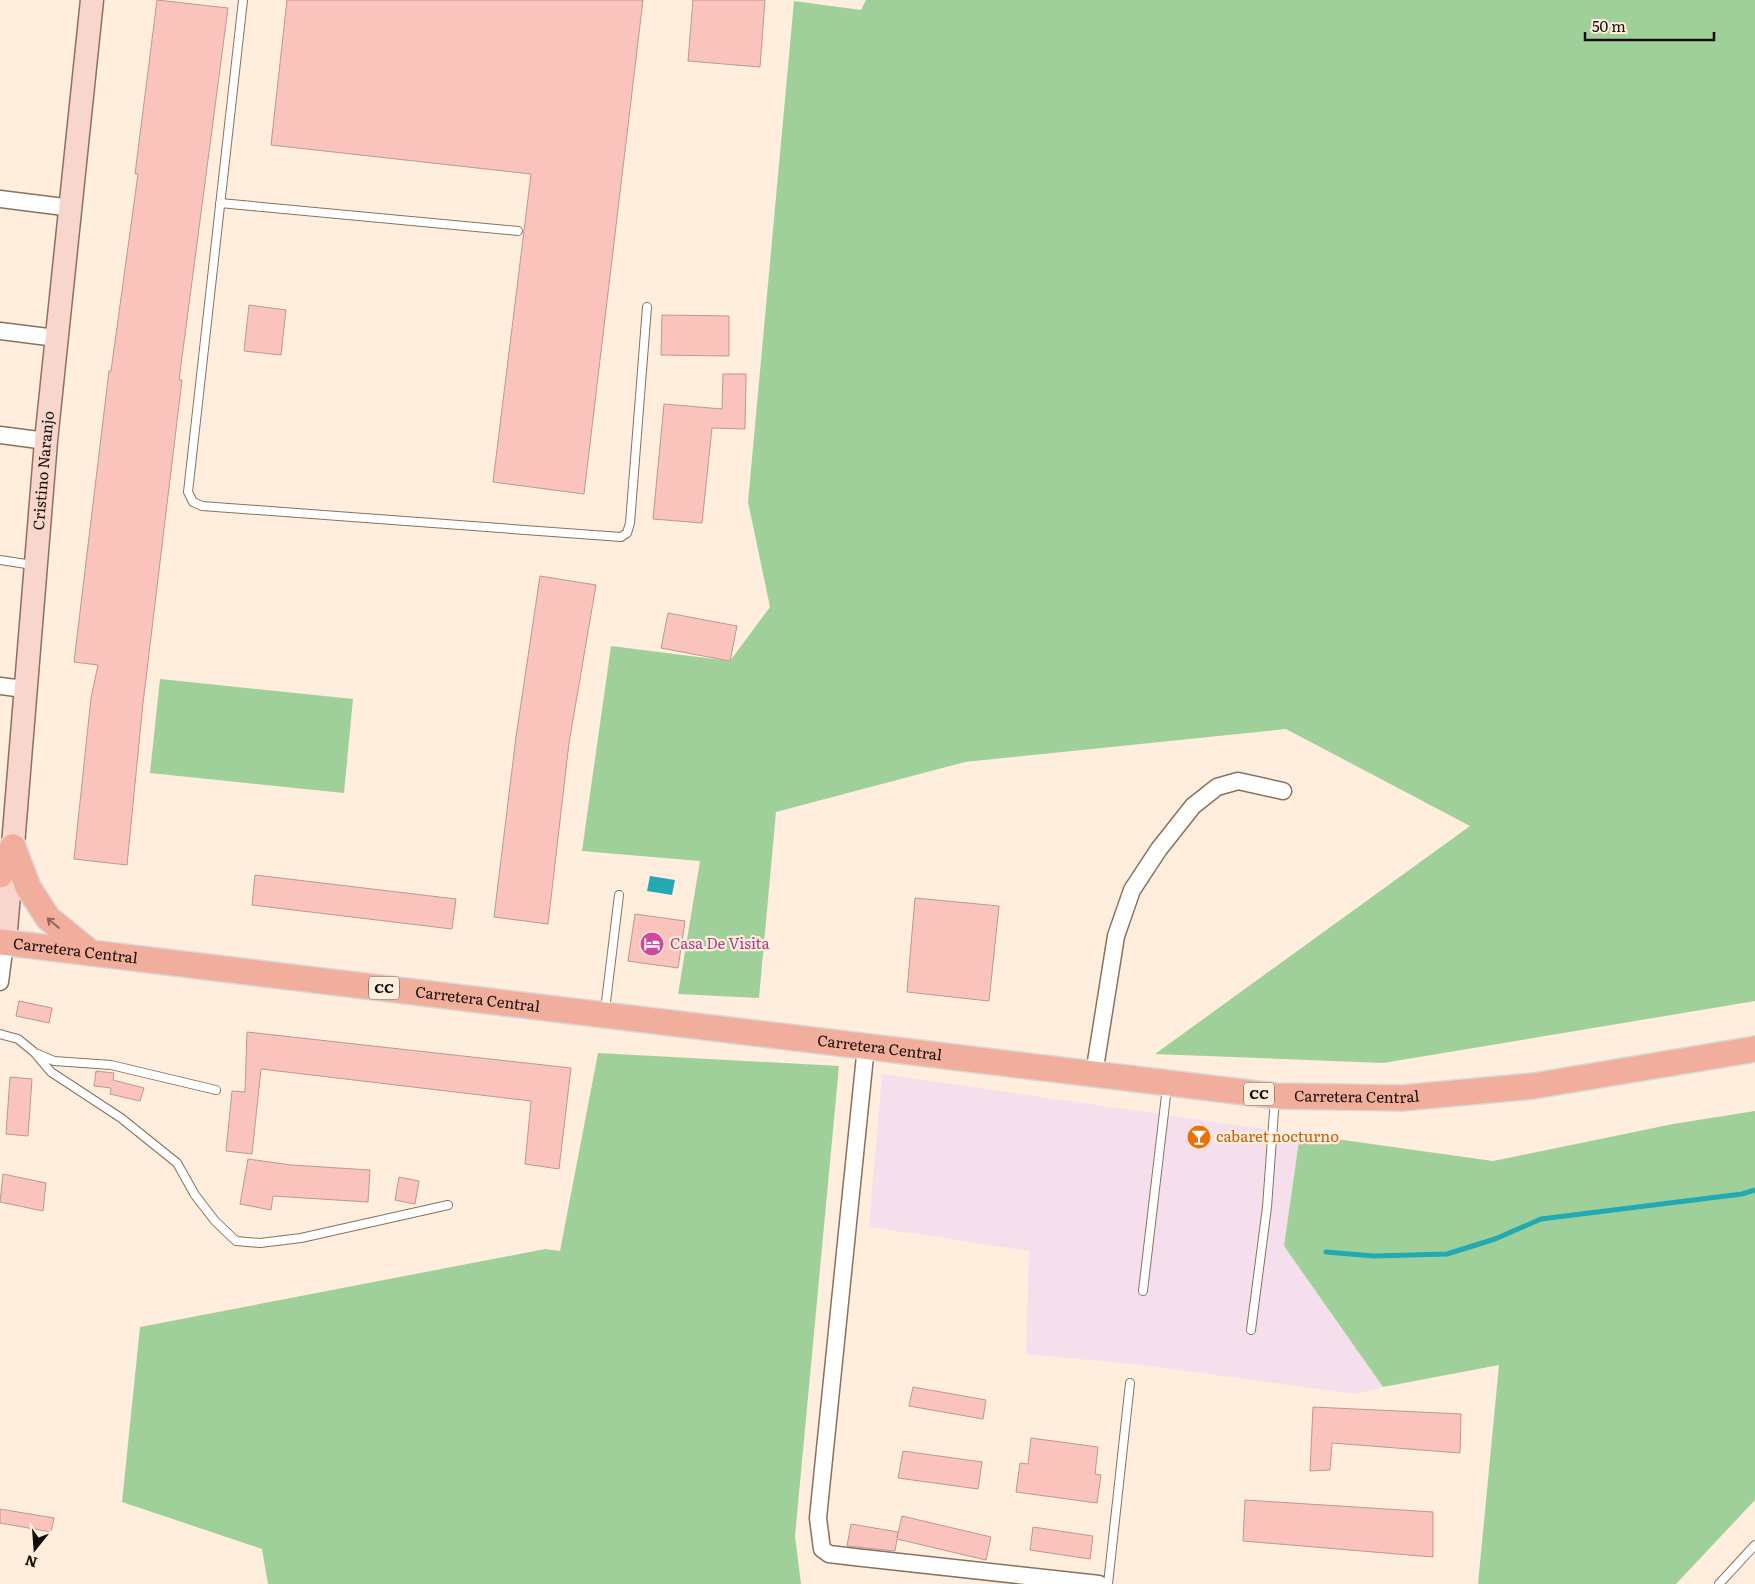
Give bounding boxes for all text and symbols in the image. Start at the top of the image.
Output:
scale bar [1585,10,1714,42]
text: 50 m [1592,14,1626,37]
street label: Cristino Naranjo [26,409,59,531]
one-way arrow [47,917,60,928]
street label: Carretera Central [12,931,139,969]
hotel icon: Casa De Visita [639,931,665,957]
place label: Casa De Visita [670,931,771,954]
road number: CC [369,976,399,1000]
street label: Carretera Central [414,979,541,1017]
street label: Carretera Central [816,1028,943,1066]
road number: CC [1244,1082,1274,1106]
street label: Carretera Central [1294,1083,1420,1108]
bar icon: cabaret nocturno [1186,1124,1212,1150]
place label: cabaret nocturno [1216,1124,1339,1147]
north arrow [10,1524,60,1574]
text: N [22,1551,39,1574]

